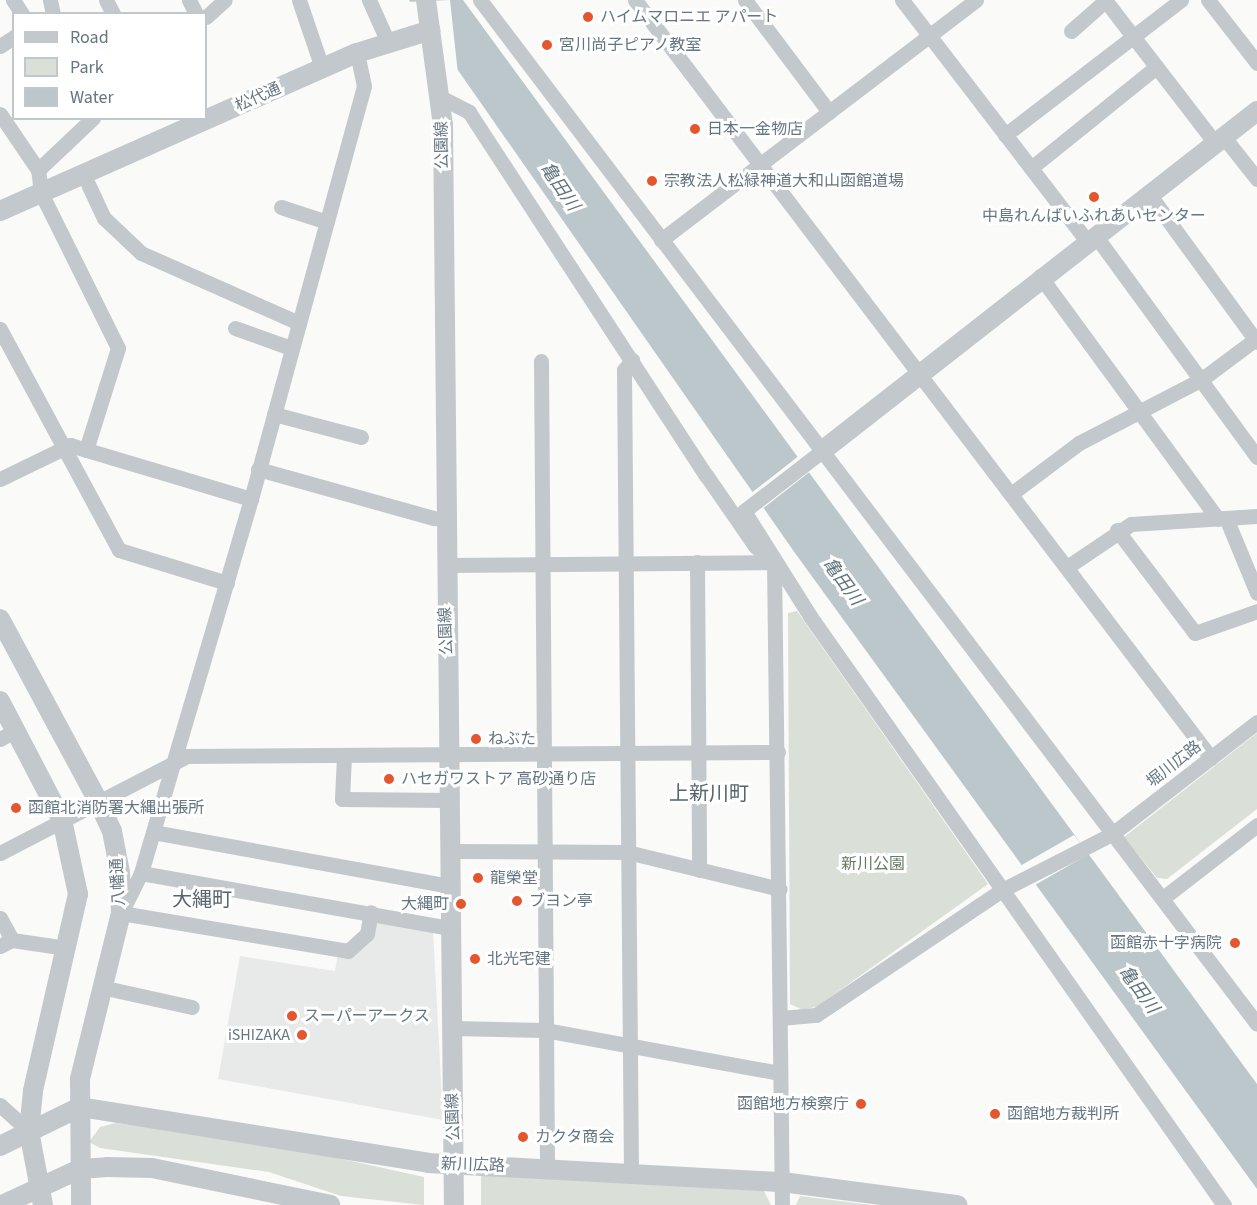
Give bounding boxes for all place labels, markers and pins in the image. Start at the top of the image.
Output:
place label: ハイムマロニエ アパート [600,7,779,27]
marker: ハイムマロニエ アパート [581,10,595,24]
place label: 宮川尚子ピアノ教室 [559,35,703,55]
marker: 宮川尚子ピアノ教室 [540,38,554,52]
place label: 日本一金物店 [707,119,803,139]
marker: 日本一金物店 [688,122,702,136]
place label: 宗教法人松緑神道大和山函館道場 [664,171,904,191]
marker: 宗教法人松緑神道大和山函館道場 [645,174,659,188]
marker: 中島れんばいふれあいセンター [1087,190,1101,204]
place label: 中島れんばいふれあいセンター [982,206,1206,226]
place label: ねぶた [488,729,536,749]
marker: ねぶた [469,732,483,746]
place label: ハセガワストア 高砂通り店 [401,769,596,789]
marker: ハセガワストア 高砂通り店 [382,772,396,786]
place label: 函館北消防署大縄出張所 [28,798,204,818]
marker: 函館北消防署大縄出張所 [9,801,23,815]
place label: 龍榮堂 [490,868,538,888]
marker: 龍榮堂 [471,871,485,885]
place label: ブヨン亭 [529,891,593,911]
place label: 大縄町 [401,894,449,914]
marker: ブヨン亭 [510,894,524,908]
marker: 大縄町 [454,897,468,911]
place label: 函館赤十字病院 [1110,933,1222,953]
marker: 函館赤十字病院 [1226,934,1244,952]
place label: 北光宅建 [487,949,551,969]
marker: 北光宅建 [468,952,482,966]
place label: スーパーアークス [304,1006,431,1026]
marker: スーパーアークス [285,1009,299,1023]
place label: iSHIZAKA [228,1025,290,1045]
marker: iSHIZAKA [295,1028,309,1042]
place label: 函館地方検察庁 [737,1094,849,1114]
marker: 函館地方検察庁 [854,1097,868,1111]
place label: 函館地方裁判所 [1007,1104,1119,1124]
marker: 函館地方裁判所 [988,1107,1002,1121]
place label: カクタ商会 [535,1127,615,1147]
marker: カクタ商会 [516,1130,530,1144]

